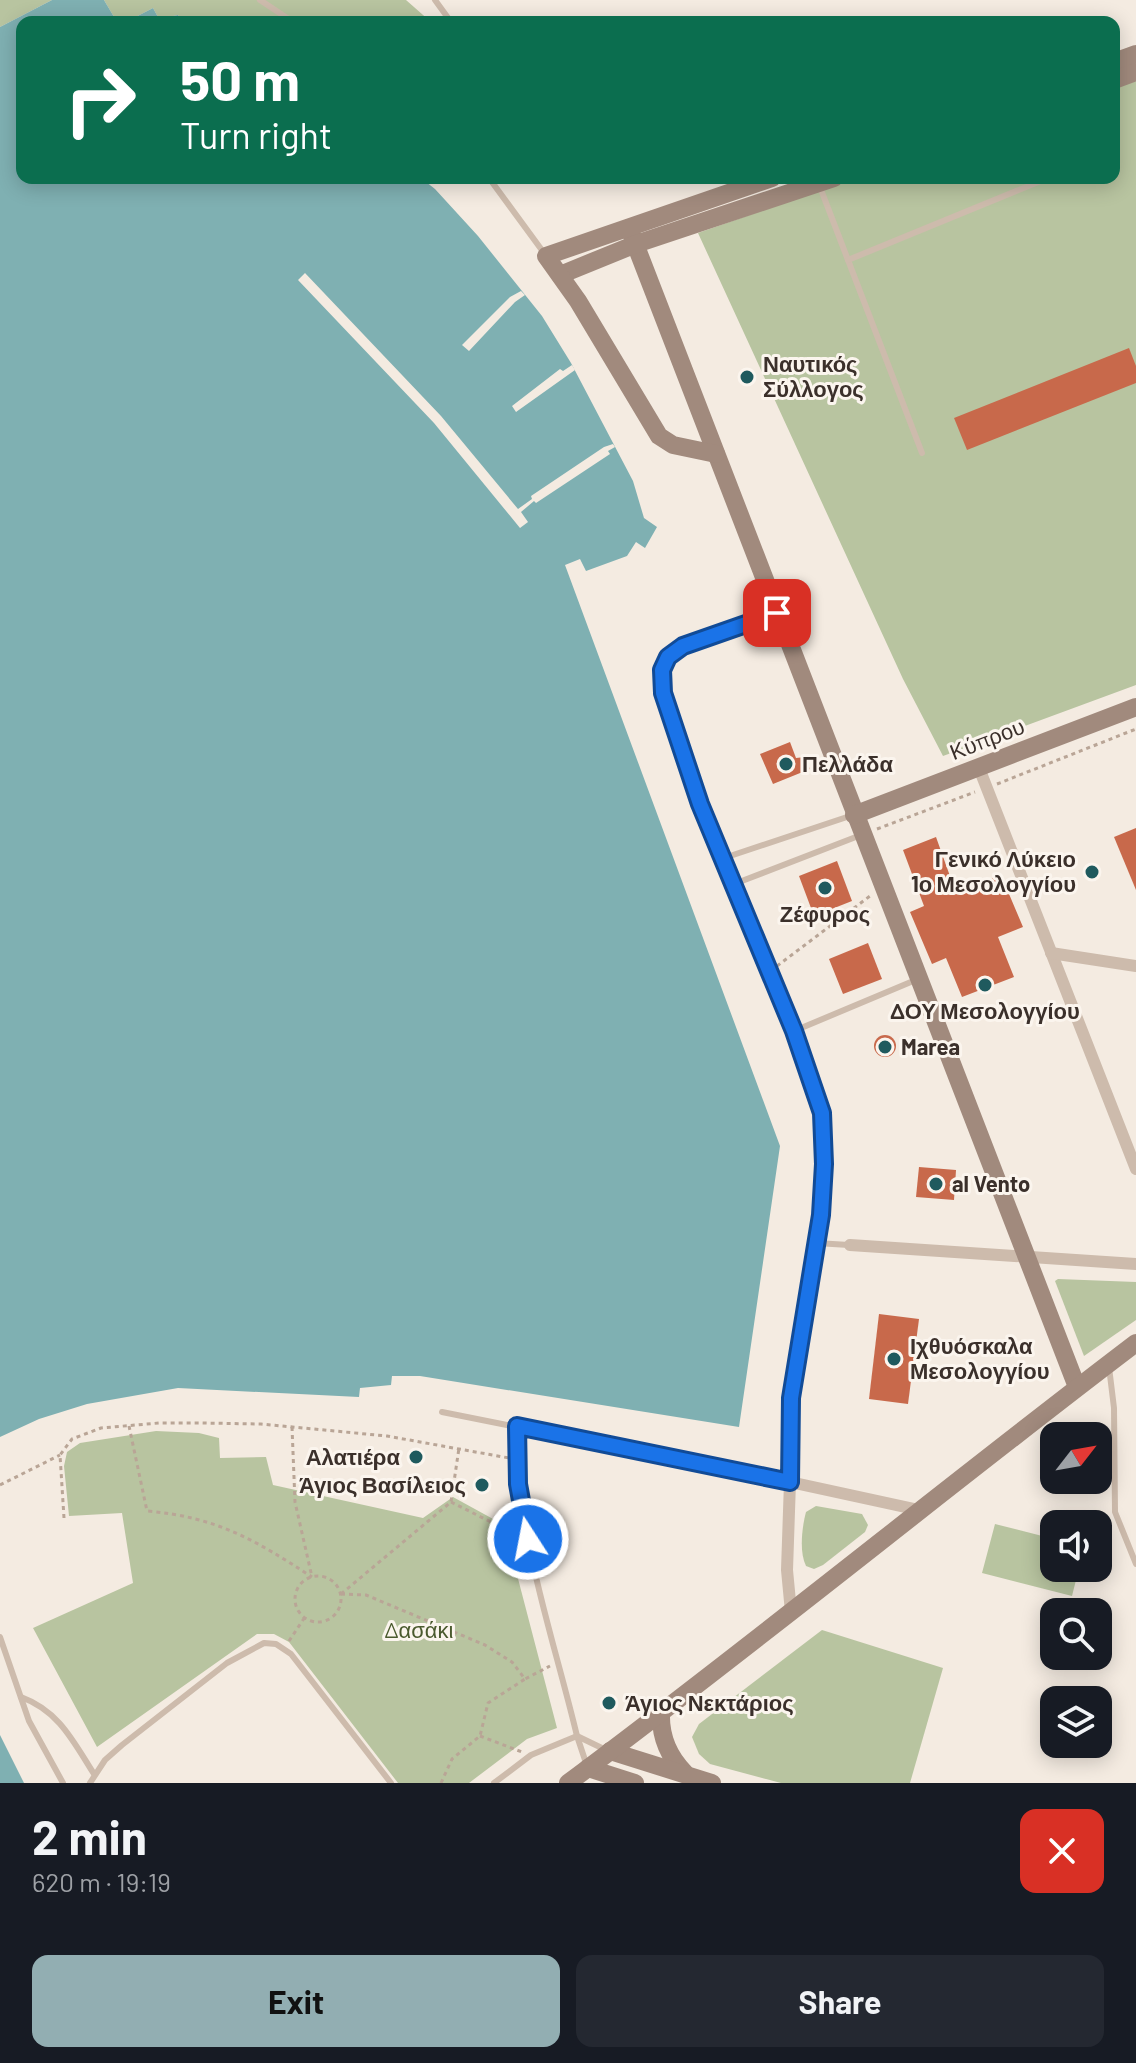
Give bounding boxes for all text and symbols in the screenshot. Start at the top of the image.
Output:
text: 50 m [180,45,300,112]
icon: right [48,48,152,152]
text: Turn right [180,113,332,156]
place label: Ναυτικός Σύλλογος [763,350,864,402]
marker: Ναυτικός Σύλλογος [738,368,756,386]
pin [743,579,811,647]
icon: arrive [755,591,799,635]
street label: Κύπρου [946,712,1028,765]
place label: Πελλάδα [802,750,893,776]
marker: Πελλάδα [777,755,795,773]
place label: Γενικό Λύκειο 1ο Μεσολογγίου [911,845,1076,897]
marker: Γενικό Λύκειο 1ο Μεσολογγίου [1083,863,1101,881]
marker: Ζέφυρος [816,879,834,897]
place label: Ζέφυρος [780,900,870,927]
marker: ΔΟΥ Μεσολογγίου [976,976,994,994]
place label: ΔΟΥ Μεσολογγίου [890,997,1080,1024]
place label: Marea [901,1033,960,1059]
marker: Marea [876,1038,894,1056]
place label: al Vento [952,1170,1030,1196]
marker: al Vento [927,1175,945,1193]
place label: Ιχθυόσκαλα Μεσολογγίου [910,1332,1050,1384]
marker: Ιχθυόσκαλα Μεσολογγίου [885,1350,903,1368]
north arrow [1040,1422,1112,1494]
map controls [1040,1422,1112,1758]
place label: Αλατιέρα [306,1443,400,1470]
marker: Αλατιέρα [407,1448,425,1466]
place label: Άγιος Βασίλειος [299,1471,466,1498]
marker: Άγιος Βασίλειος [473,1476,491,1494]
position arrow [486,1497,570,1581]
button: sound [1040,1510,1112,1582]
button: search [1040,1598,1112,1670]
park label: Δασάκι [385,1616,454,1642]
button: layers [1040,1686,1112,1758]
place label: Άγιος Νεκτάριος [625,1689,794,1716]
marker: Άγιος Νεκτάριος [600,1694,618,1712]
text: 2 min [32,1807,147,1865]
button: close [1020,1809,1104,1893]
text: 620 m · 19:19 [32,1866,171,1897]
button: Exit [32,1955,560,2047]
button: Share [576,1955,1104,2047]

